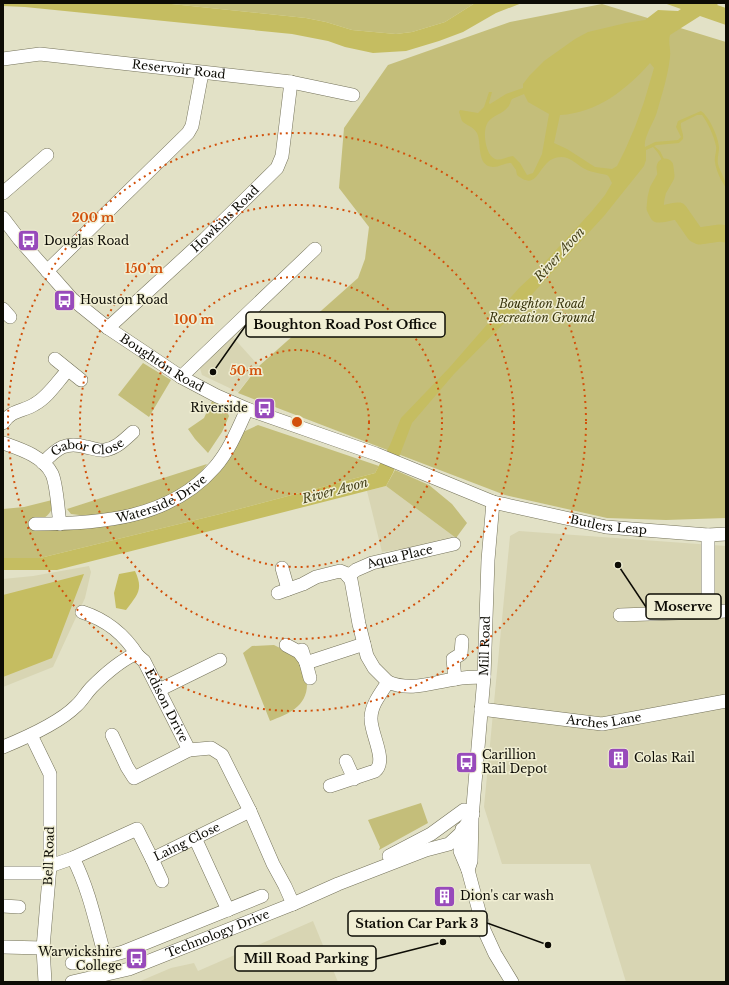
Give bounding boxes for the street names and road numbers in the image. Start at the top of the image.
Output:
street label: Reservoir Road [131,56,227,82]
street label: Howkins Road [188,182,262,255]
street label: Boughton Road [117,330,207,395]
street label: Gabor Close [48,435,127,459]
street label: Waterside Drive [114,471,210,526]
street label: Butlers Leap [569,511,647,537]
street label: Aqua Place [363,541,434,572]
street label: Mill Road [476,616,493,676]
street label: Edison Drive [142,666,192,745]
street label: Arches Lane [565,709,643,731]
street label: Laing Close [151,819,222,864]
street label: Bell Road [40,826,57,886]
street label: Technology Drive [164,906,272,961]

